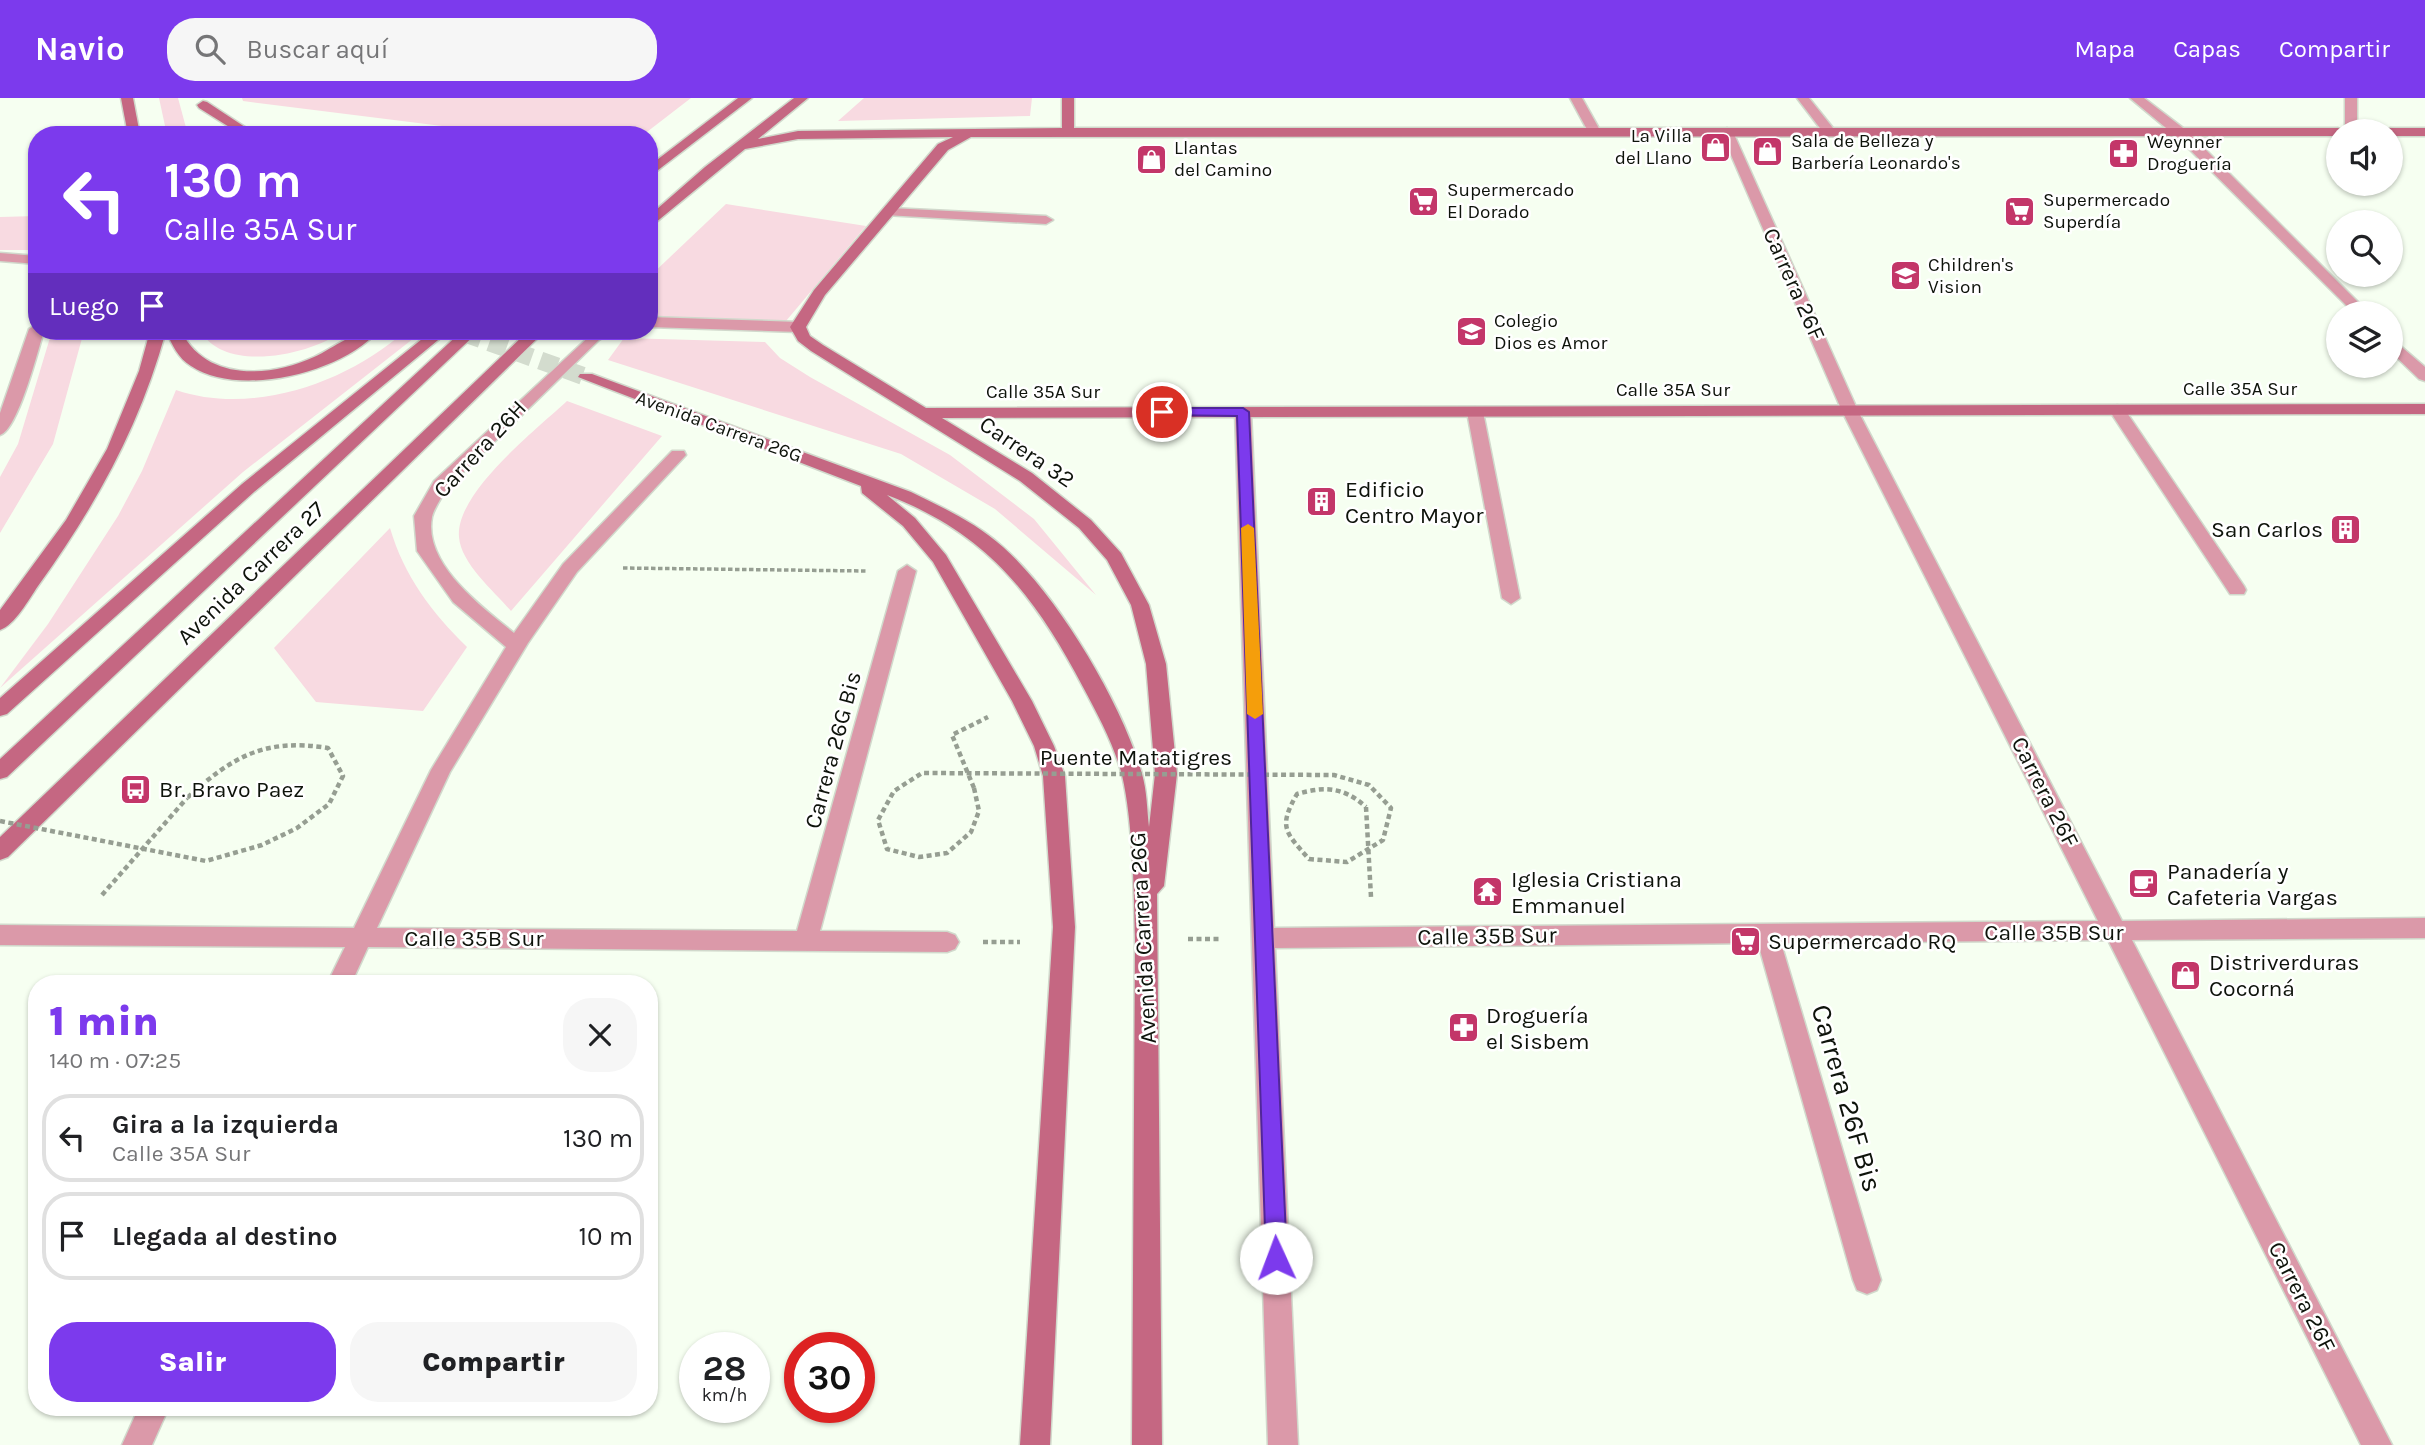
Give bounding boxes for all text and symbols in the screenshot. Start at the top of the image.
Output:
search box [167,18,657,81]
text: Navio [35,30,125,68]
icon: search [191,30,229,68]
text: Buscar aquí [247,34,388,65]
text: Mapa [2074,35,2135,63]
text: Capas [2173,35,2241,63]
text: Compartir [2279,35,2390,63]
map controls [2326,119,2403,378]
button: sound [2326,119,2403,196]
place label: La Villa del Llano [1615,125,1692,169]
shop icon: La Villa del Llano [1698,130,1732,164]
place label: Sala de Belleza y Barbería Leonardo's [1791,130,1961,174]
place label: Weynner Droguería [2147,131,2232,175]
shop icon: Sala de Belleza y Barbería Leonardo's [1751,135,1785,169]
pharmacy icon: Weynner Droguería [2107,136,2141,170]
place label: Llantas del Camino [1174,137,1272,181]
shop icon: Llantas del Camino [1134,142,1168,176]
text: 130 m [164,152,302,209]
icon: left [49,154,140,245]
place label: Supermercado El Dorado [1447,179,1574,223]
supermarket icon: Supermercado El Dorado [1407,184,1441,218]
place label: Supermercado Superdía [2043,189,2170,233]
supermarket icon: Supermercado Superdía [2003,194,2037,228]
button: search [2326,210,2403,287]
text: Calle 35A Sur [164,211,356,248]
street label: Carrera 26F [1757,224,1831,344]
place label: Children's Vision [1928,254,2014,298]
school or university icon: Children's Vision [1888,259,1922,293]
icon: arrive [133,287,171,325]
text: Luego [49,291,119,322]
button: layers [2326,301,2403,378]
place label: Colegio Dios es Amor [1494,310,1607,354]
school or university icon: Colegio Dios es Amor [1454,315,1488,349]
street label: Calle 35A Sur [2183,378,2297,400]
street label: Calle 35A Sur [1616,379,1730,401]
street label: Calle 35A Sur [986,381,1100,403]
pin [1132,382,1192,442]
street label: Avenida Carrera 26G [633,387,805,467]
icon: arrive [1143,393,1181,431]
street label: Carrera 26H [428,395,532,503]
street label: Carrera 32 [974,410,1080,494]
place label: Edificio Centro Mayor [1345,476,1484,529]
building icon: Edificio Centro Mayor [1305,485,1339,519]
street label: Avenida Carrera 27 [172,496,330,650]
building icon: San Carlos [2329,512,2363,546]
place label: San Carlos [2211,516,2323,543]
street label: Carrera 26G Bis [799,668,867,832]
street label: Carrera 26F [2006,732,2084,852]
street label: Puente Matatigres [1040,744,1232,771]
bus stop icon: Br. Bravo Paez [119,772,153,806]
place label: Br. Bravo Paez [159,776,304,803]
street label: Avenida Carrera 26G [1124,832,1162,1044]
place label: Panadería y Cafeteria Vargas [2167,858,2338,911]
place label: Iglesia Cristiana Emmanuel [1511,866,1682,919]
cafe icon: Panadería y Cafeteria Vargas [2127,867,2161,901]
temple icon: Iglesia Cristiana Emmanuel [1471,875,1505,909]
street label: Calle 35B Sur [1984,919,2124,946]
street label: Calle 35B Sur [1417,921,1558,951]
supermarket icon: Supermercado RQ [1728,924,1762,958]
street label: Calle 35B Sur [404,925,544,952]
place label: Supermercado RQ [1768,928,1956,955]
place label: Distriverduras Cocorná [2209,949,2359,1002]
shop icon: Distriverduras Cocorná [2169,958,2203,992]
text: 1 min [49,996,159,1046]
button: close [563,998,637,1072]
street label: Carrera 26F Bis [1804,1000,1890,1196]
place label: Droguería el Sisbem [1486,1002,1590,1055]
pharmacy icon: Droguería el Sisbem [1446,1011,1480,1045]
text: 140 m · 07:25 [49,1047,181,1074]
text: Gira a la izquierda [112,1109,339,1140]
icon: left [53,1119,91,1157]
text: 130 m [563,1123,633,1154]
text: Calle 35A Sur [112,1140,250,1167]
icon: arrive [53,1217,91,1255]
text: Llegada al destino [112,1221,338,1252]
text: 10 m [578,1221,633,1252]
position arrow [1239,1221,1313,1295]
street label: Carrera 26F [2263,1237,2341,1357]
button: Salir [49,1322,336,1402]
button: Compartir [350,1322,637,1402]
speed limit sign: 30 [784,1332,875,1423]
text: 28 [703,1348,746,1389]
text: km/h [702,1384,747,1406]

